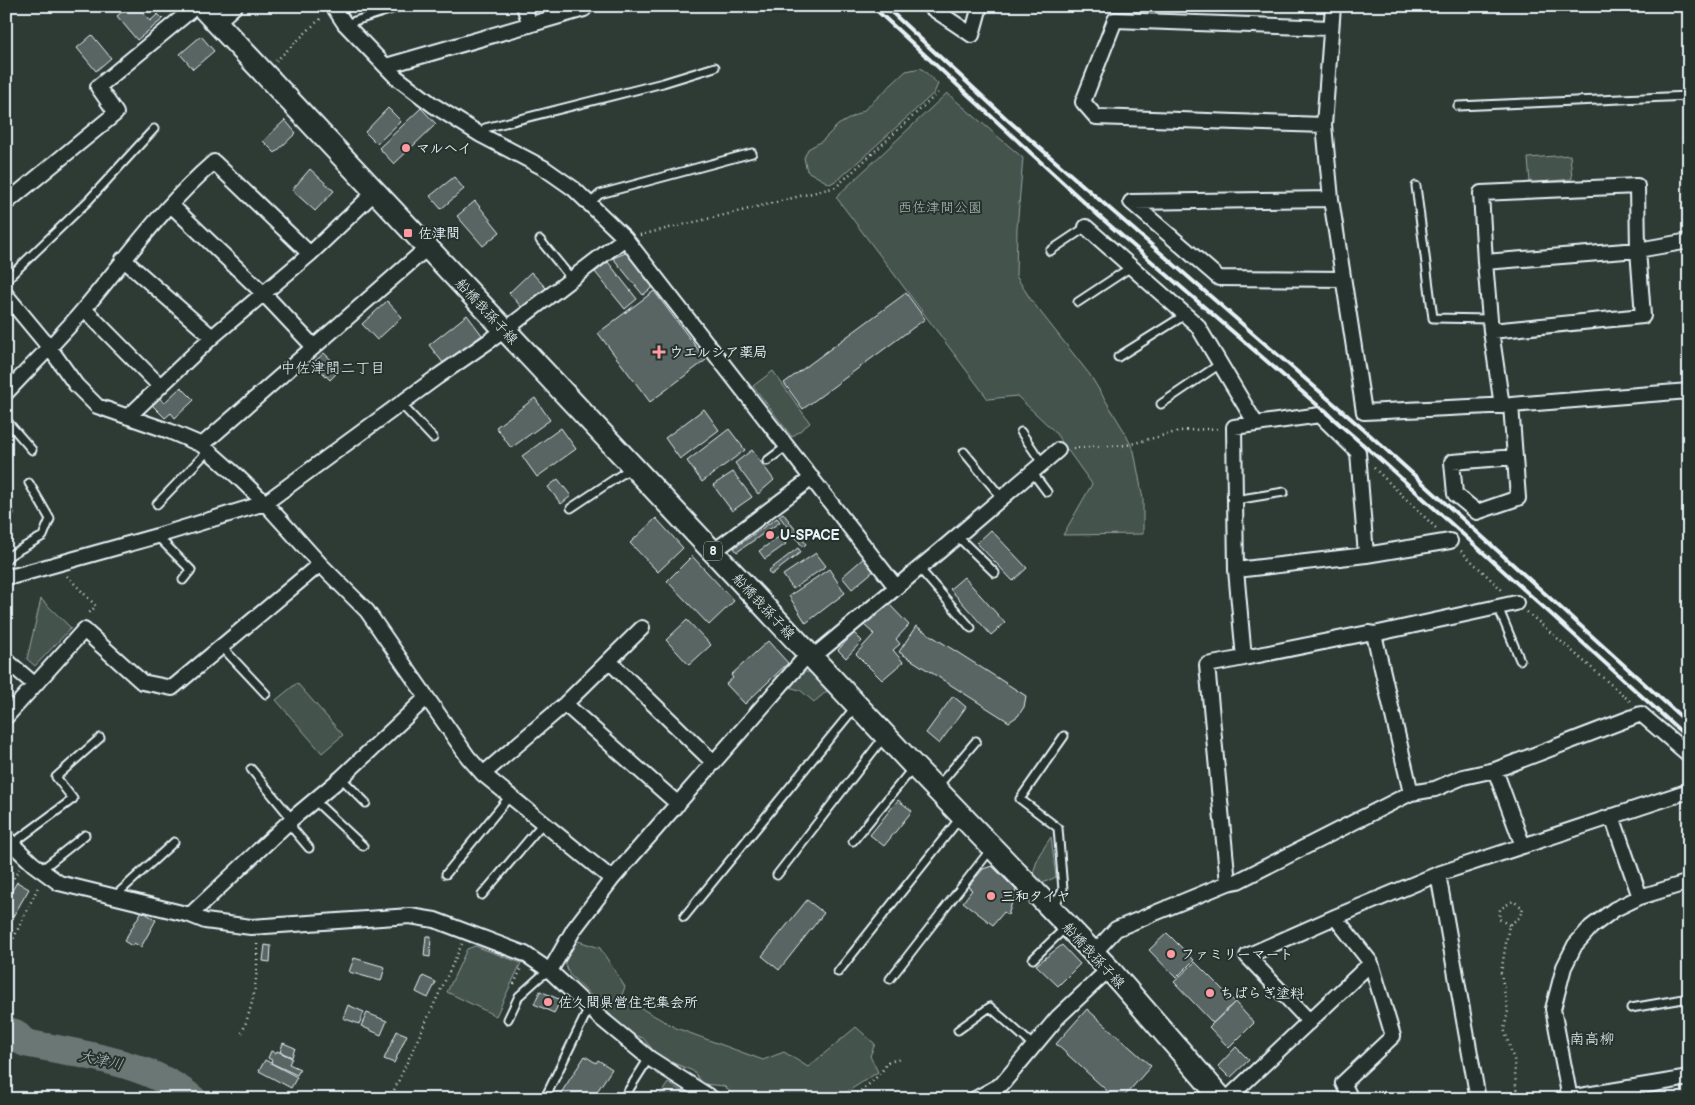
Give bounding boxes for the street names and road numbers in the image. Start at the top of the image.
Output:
street label: 船橋我孫子線 [452,275,521,348]
road number: 8 [704,542,722,560]
street label: 船橋我孫子線 [729,570,798,643]
street label: 船橋我孫子線 [1059,919,1128,992]

